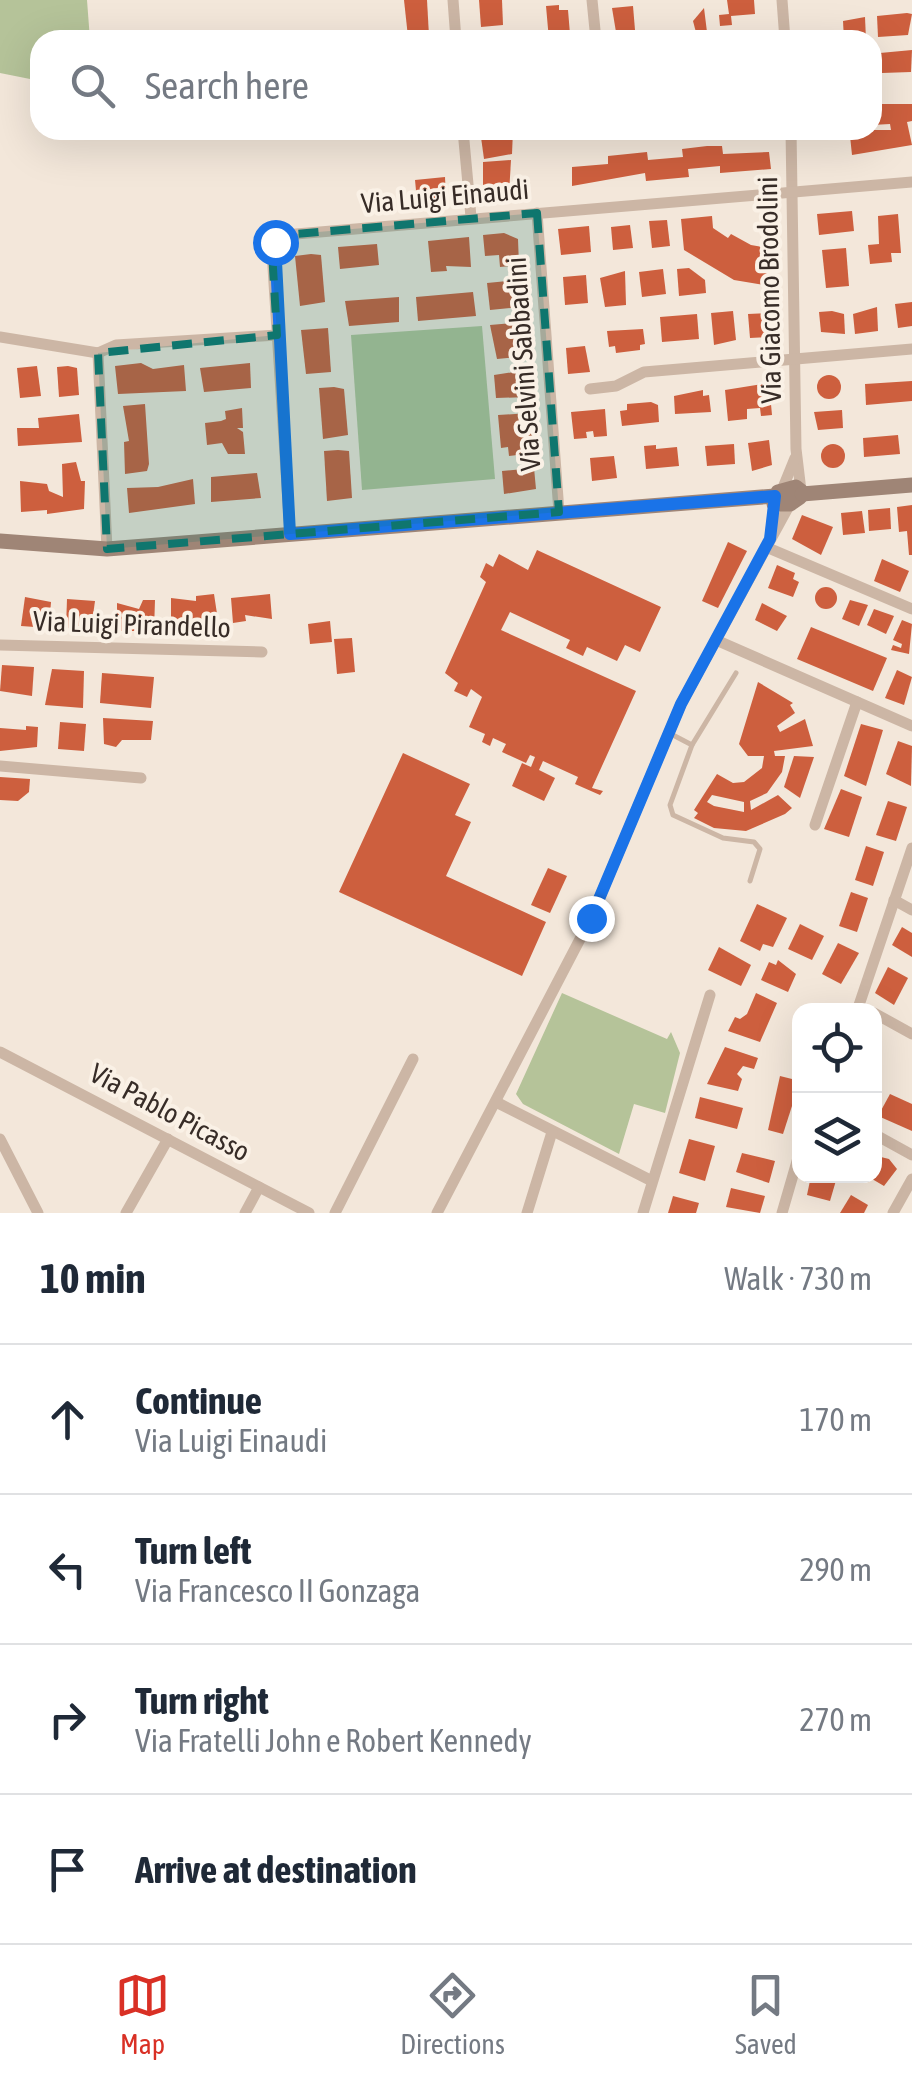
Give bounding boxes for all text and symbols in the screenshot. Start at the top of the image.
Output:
search box [30,30,882,140]
icon: search [65,58,120,113]
text: Search here [145,64,309,107]
street label: Via Luigi Einaudi [360,173,530,219]
street label: Via Giacomo Brodolini [751,176,787,404]
route start [253,220,299,266]
street label: Via Selvini Sabbadini [500,256,546,472]
street label: Via Luigi Pirandello [33,605,231,643]
route end [569,896,615,942]
map controls [792,1003,882,1183]
button: locate [792,1003,882,1093]
street label: Via Pablo Picasso [85,1056,255,1168]
button: layers [792,1093,882,1183]
text: 10 min [40,1254,146,1302]
text: Walk · 730 m [724,1260,872,1297]
text: Continue [135,1379,262,1422]
icon: ahead [40,1392,95,1447]
text: 170 m [799,1401,872,1438]
text: Via Luigi Einaudi [135,1422,327,1459]
text: Turn left [135,1529,251,1572]
icon: left [40,1542,95,1597]
text: 290 m [799,1551,872,1588]
text: Via Francesco II Gonzaga [135,1572,420,1609]
text: Turn right [135,1679,269,1722]
icon: right [40,1692,95,1747]
text: 270 m [799,1701,872,1738]
text: Via Fratelli John e Robert Kennedy [135,1722,532,1759]
icon: arrive [40,1842,95,1897]
text: Arrive at destination [135,1848,417,1891]
tab: Map [115,1968,170,2060]
tab: Directions [400,1968,505,2060]
tab: Saved [735,1968,797,2060]

